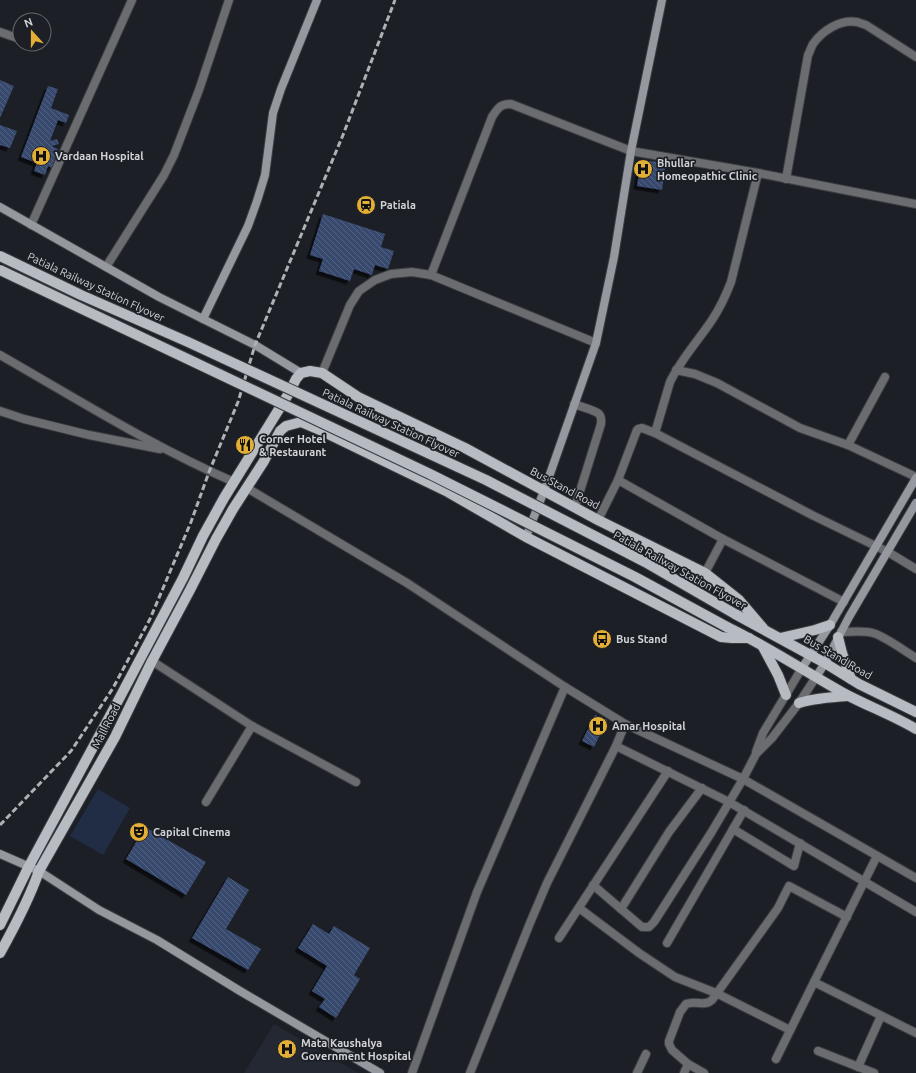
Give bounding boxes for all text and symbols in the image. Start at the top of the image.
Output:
north arrow [12,12,52,52]
text: N [22,16,34,30]
hospital icon: Vardaan Hospital [30,145,52,167]
place label: Vardaan Hospital [55,150,144,162]
place label: Bhullar Homeopathic Clinic [657,157,758,182]
hospital icon: Bhullar Homeopathic Clinic [632,158,654,180]
station icon: Patiala [355,194,377,216]
place label: Patiala [380,199,416,211]
street label: Patiala Railway Station Flyover [26,250,167,324]
street label: Patiala Railway Station Flyover [321,386,462,460]
place label: Corner Hotel & Restaurant [259,433,327,458]
restaurant icon: Corner Hotel & Restaurant [234,434,256,456]
street label: Bus Stand Road [528,465,602,511]
street label: Patiala Railway Station Flyover [612,528,749,612]
bus stop icon: Bus Stand [591,628,613,650]
place label: Bus Stand [616,633,667,645]
street label: Bus Stand Road [802,633,874,681]
street label: Mall Road [90,702,122,750]
hospital icon: Amar Hospital [587,715,609,737]
place label: Amar Hospital [612,720,686,732]
theatre icon: Capital Cinema [128,821,150,843]
place label: Capital Cinema [153,826,231,838]
place label: Mata Kaushalya Government Hospital [301,1037,412,1062]
hospital icon: Mata Kaushalya Government Hospital [276,1038,298,1060]

